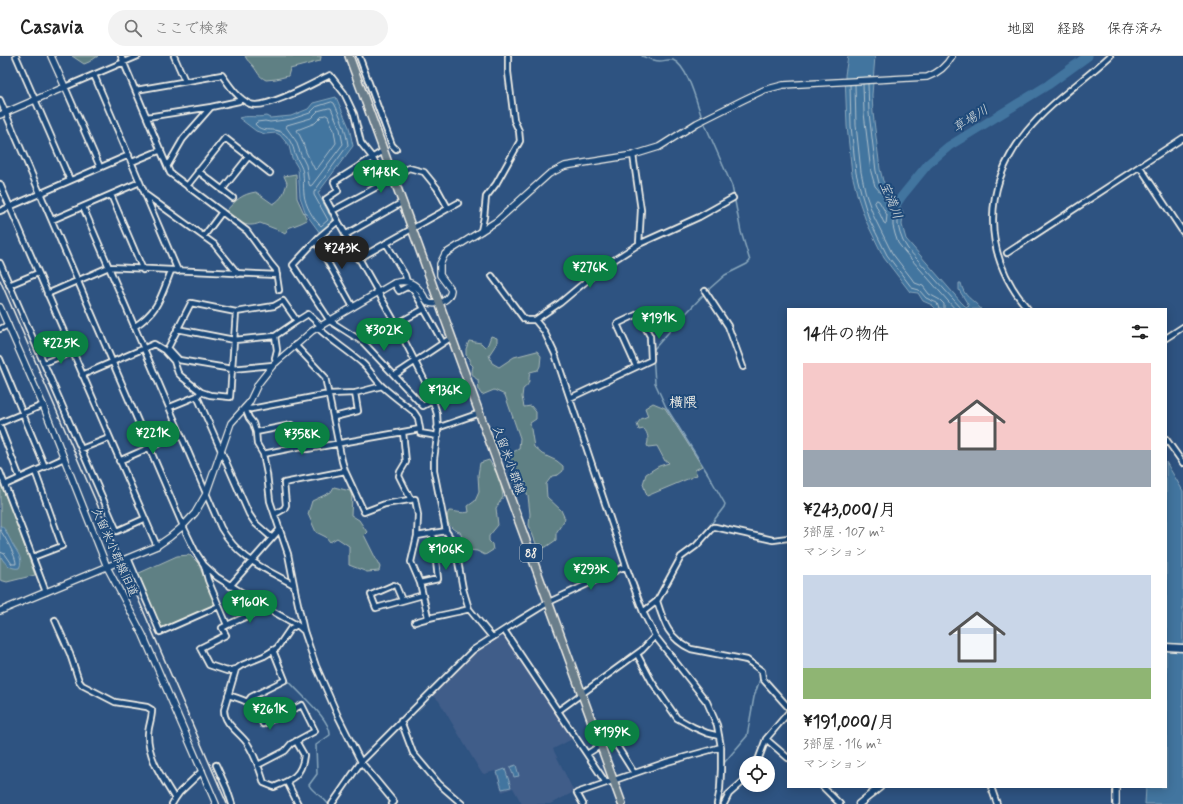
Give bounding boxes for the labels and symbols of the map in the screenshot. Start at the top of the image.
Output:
water label: 草場川 [950,102,992,137]
pin: ¥148K [353,160,409,194]
water label: 宝満川 [875,179,906,222]
pin: ¥243K [314,236,370,270]
pin: ¥276K [562,255,618,289]
pin: ¥191K [631,306,687,340]
pin: ¥302K [356,318,412,352]
pin: ¥225K [33,331,89,365]
pin: ¥136K [417,378,473,412]
district label: 横隈 [669,394,697,412]
pin: ¥221K [125,421,181,455]
pin: ¥358K [274,422,330,456]
street label: 久留米小郡線 [488,424,528,497]
street label: 久留米小郡線旧道 [87,505,141,600]
pin: ¥106K [418,537,474,571]
road number: 88 [520,544,542,562]
pin: ¥293K [563,557,619,591]
pin: ¥160K [222,590,278,624]
pin: ¥261K [242,697,298,731]
pin: ¥199K [584,720,640,754]

